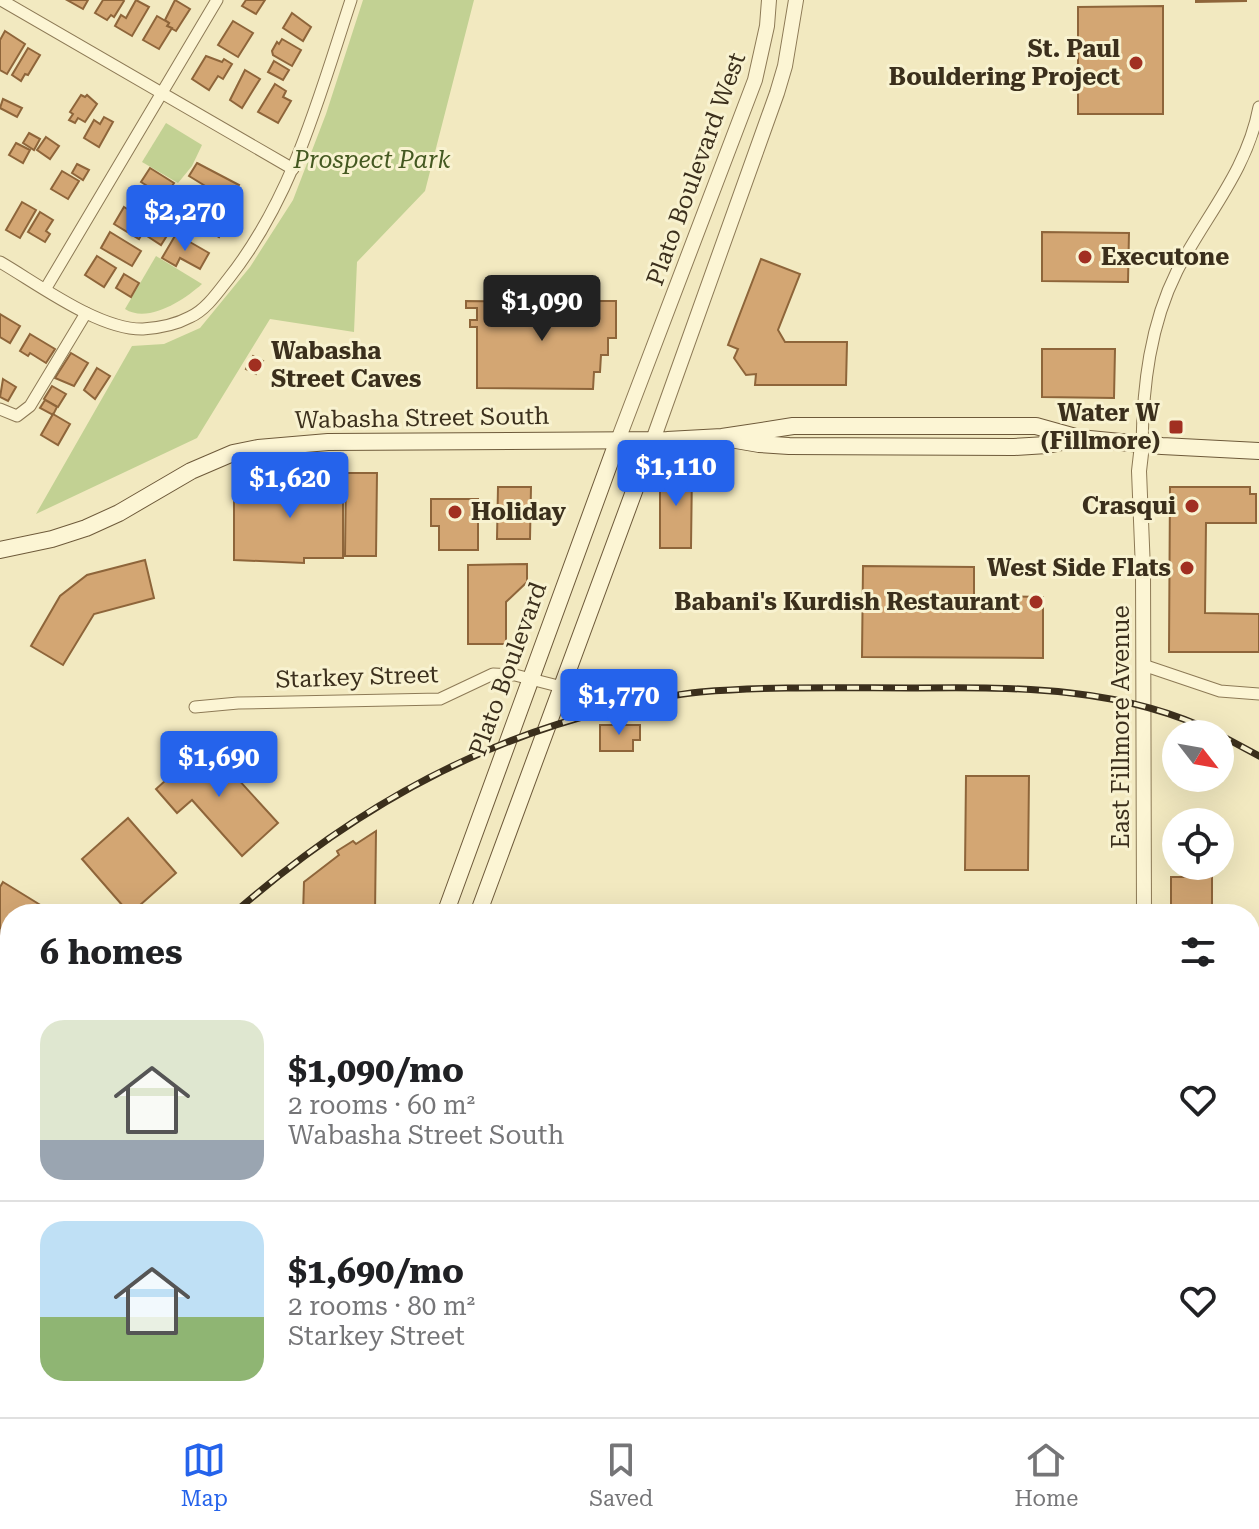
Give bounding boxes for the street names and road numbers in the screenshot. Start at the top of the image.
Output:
street label: Plato Boulevard West [641,49,751,289]
street label: Wabasha Street South [294,402,550,434]
street label: Plato Boulevard [464,578,552,760]
street label: East Fillmore Avenue [1107,605,1135,849]
street label: Starkey Street [275,660,439,694]

